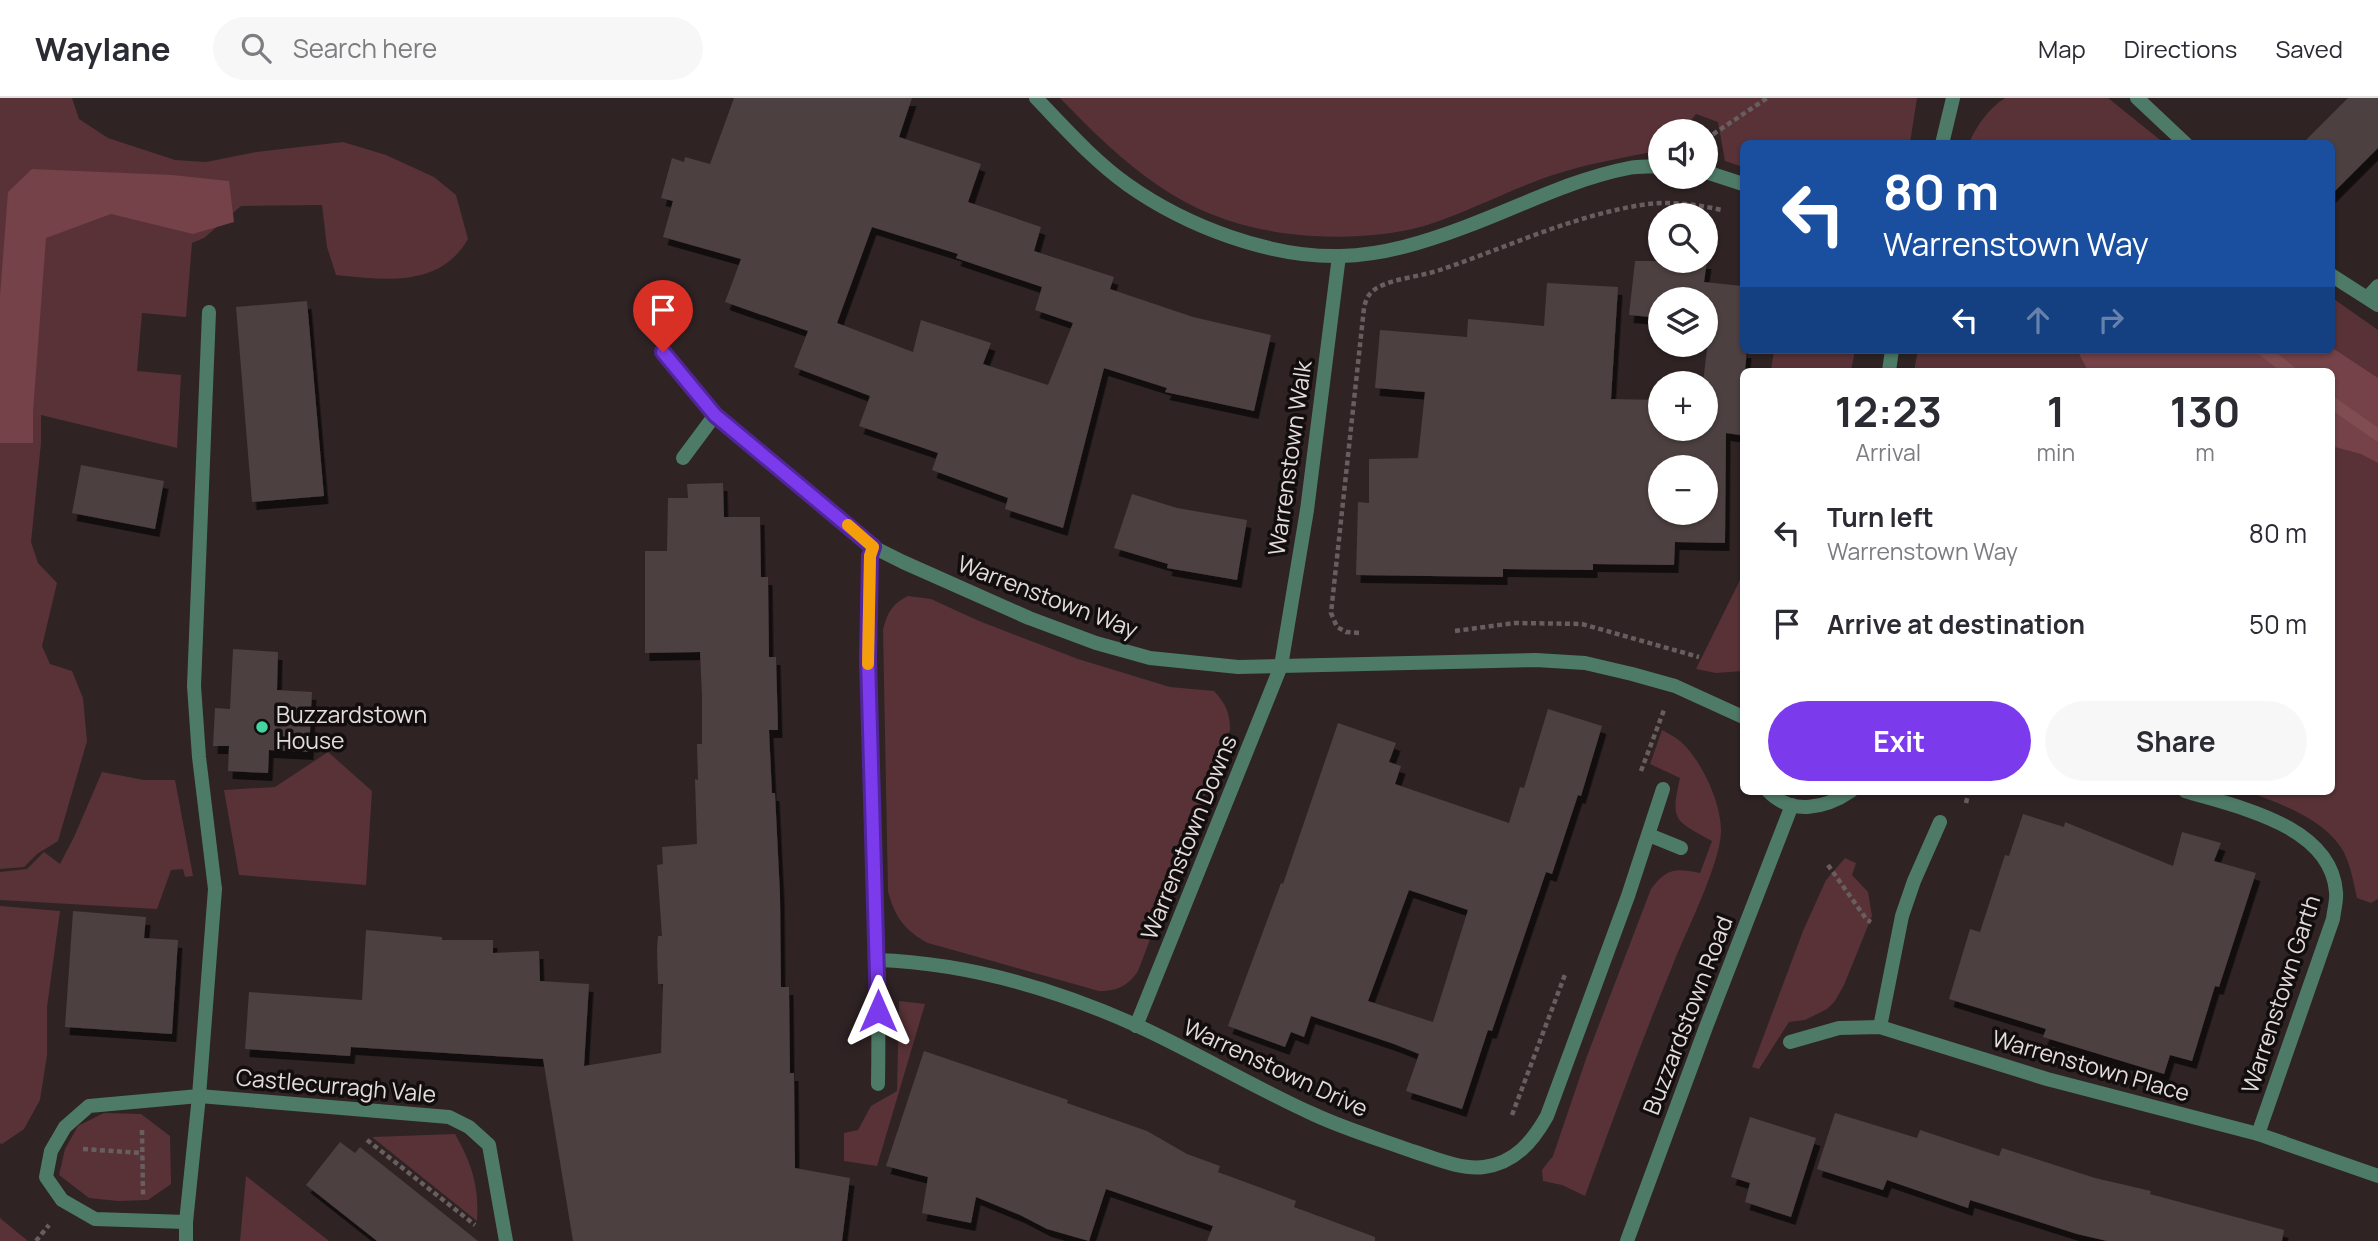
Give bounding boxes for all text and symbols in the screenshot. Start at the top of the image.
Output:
search box [213,17,703,80]
text: Waylane [35,26,171,71]
icon: search [237,29,275,67]
text: Search here [293,30,437,66]
text: Map [2038,32,2086,65]
text: Directions [2124,32,2237,65]
text: Saved [2275,32,2343,65]
map controls [1648,119,1718,525]
button: sound [1648,119,1718,189]
text: 80 m [1883,158,1999,225]
icon: left [1768,168,1859,259]
button: search [1648,203,1718,273]
text: Warrenstown Way [1883,222,2149,266]
pin [633,280,693,352]
button: layers [1648,287,1718,357]
icon: arrive [644,291,682,329]
icon: left [1946,301,1984,339]
icon: ahead [2019,301,2057,339]
icon: right [2092,301,2130,339]
street label: Warrenstown Walk [1259,358,1319,557]
button: + [1648,371,1718,441]
text: 12:23 [1835,382,1942,440]
text: 1 [2047,382,2065,440]
text: 130 [2170,382,2240,440]
text: Arrival [1855,436,1921,468]
text: min [2037,436,2075,468]
text: m [2195,436,2215,468]
button: − [1648,455,1718,525]
text: Turn left [1827,499,1934,535]
icon: left [1768,514,1806,552]
text: 80 m [2249,515,2307,551]
text: Warrenstown Way [1827,535,2018,567]
street label: Warrenstown Way [953,547,1143,645]
icon: arrive [1768,605,1806,643]
text: Arrive at destination [1827,606,2085,642]
text: 50 m [2249,606,2307,642]
place label: Buzzardstown House [276,698,427,756]
button: Exit [1768,701,2031,781]
button: Share [2045,701,2307,781]
marker: Buzzardstown House [254,719,270,735]
street label: Warrenstown Downs [1132,730,1244,944]
street label: Warrenstown Garth [2233,891,2327,1097]
street label: Buzzardstown Road [1634,911,1740,1119]
position arrow [841,974,915,1048]
street label: Warrenstown Drive [1179,1010,1373,1124]
street label: Warrenstown Place [1988,1021,2194,1109]
street label: Castlecurragh Vale [235,1060,437,1110]

